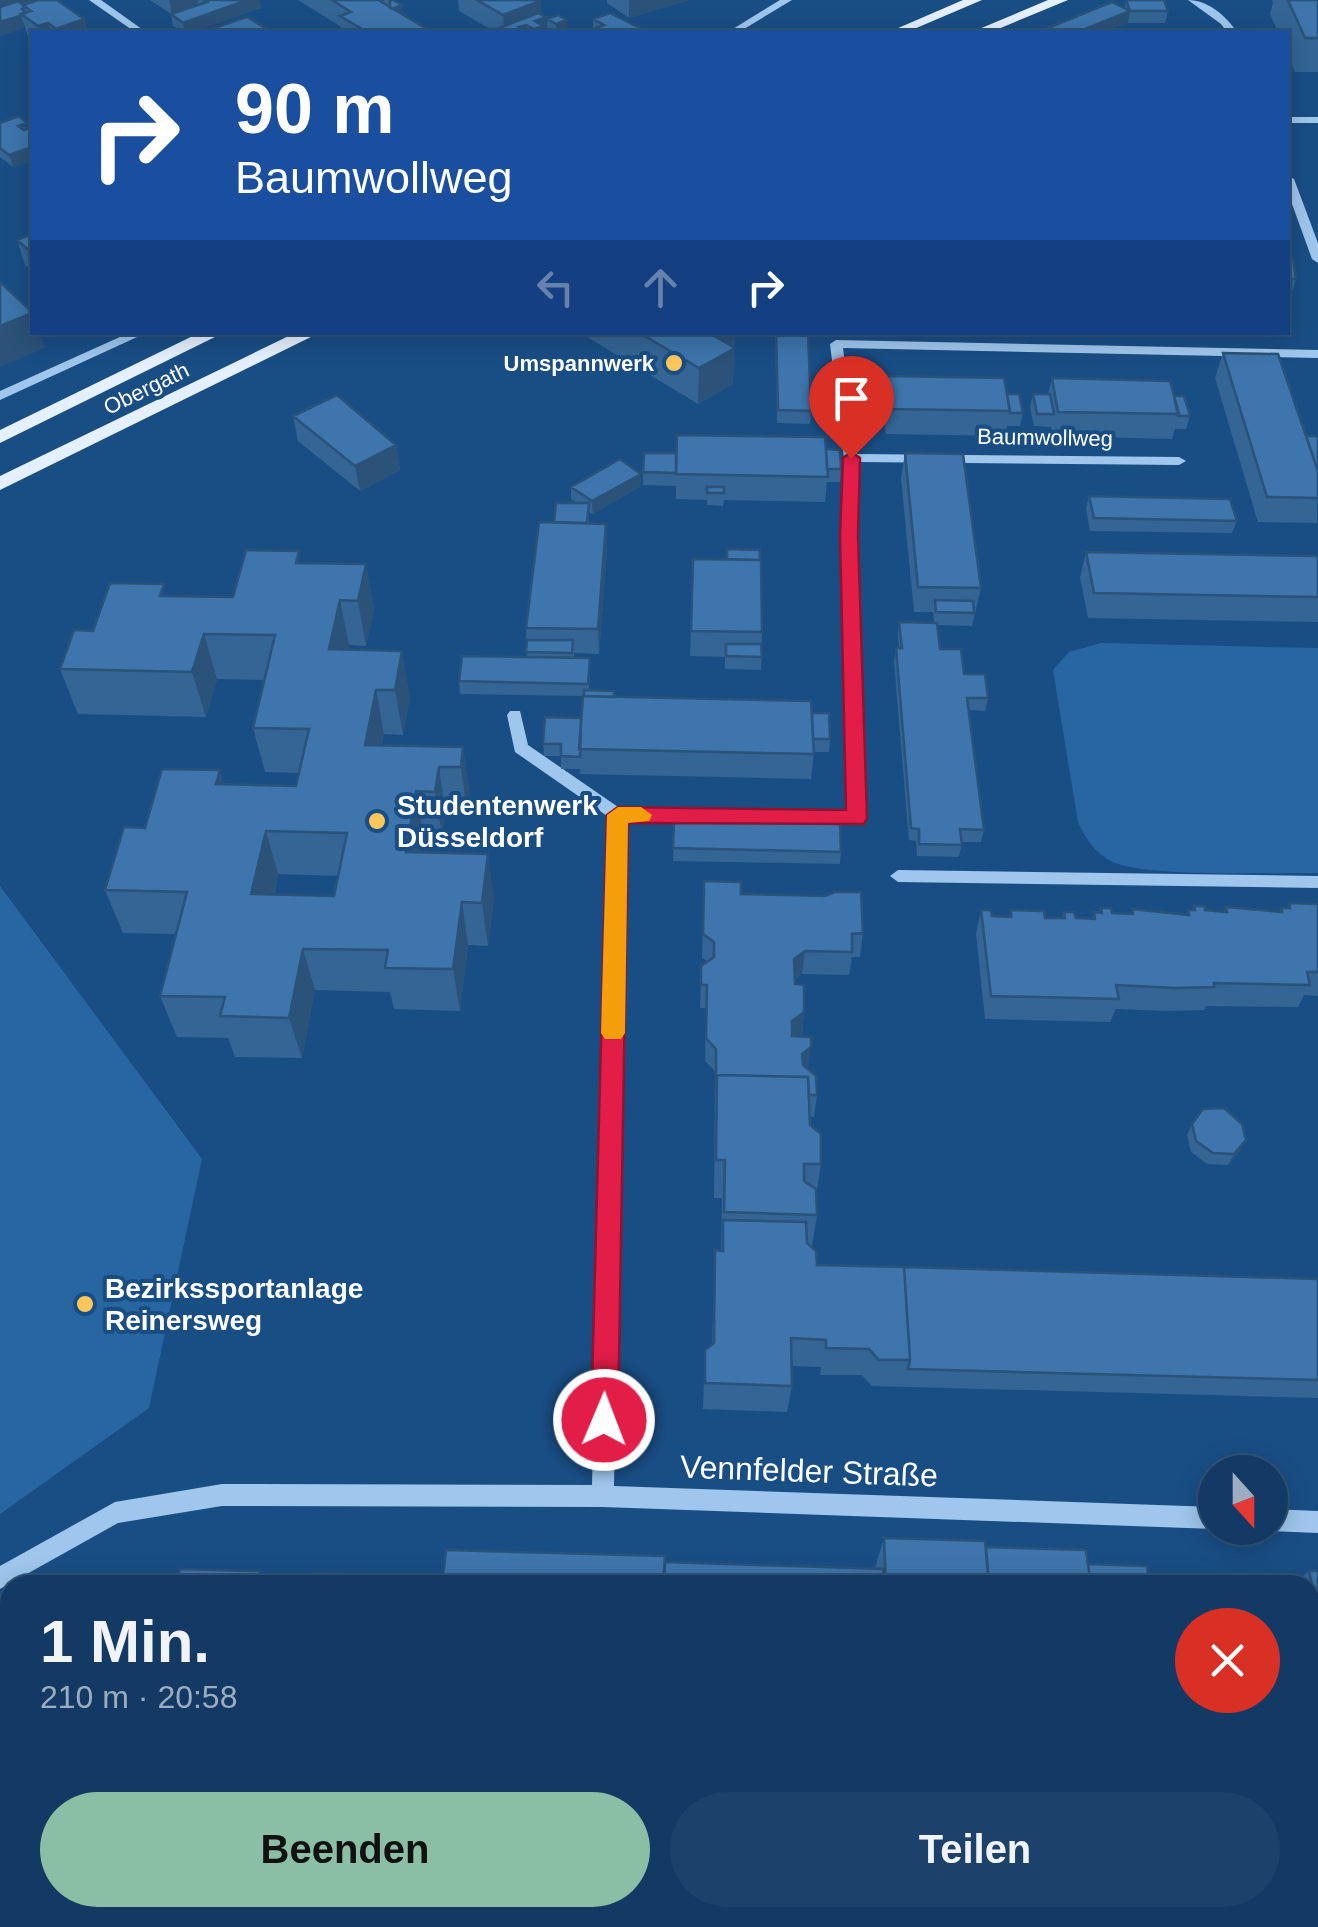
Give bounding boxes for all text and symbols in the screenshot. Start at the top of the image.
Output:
icon: right [70,70,200,200]
text: 90 m [235,70,395,148]
text: Baumwollweg [235,152,513,203]
icon: left [528,260,583,315]
icon: ahead [633,260,688,315]
icon: right [738,260,793,315]
place label: Umspannwerk [504,351,655,376]
marker: Umspannwerk [663,352,685,374]
pin [809,356,894,459]
street label: Obergath [100,357,193,420]
icon: arrive [824,371,879,426]
street label: Baumwollweg [977,424,1113,451]
place label: Studentenwerk Düsseldorf [397,790,598,853]
marker: Studentenwerk Düsseldorf [366,810,388,832]
place label: Bezirkssportanlage Reinersweg [105,1273,363,1336]
marker: Bezirkssportanlage Reinersweg [74,1293,96,1315]
position arrow [552,1368,656,1472]
street label: Vennfelder Straße [679,1449,939,1493]
north arrow [1198,1455,1288,1545]
map controls [1198,1455,1288,1545]
text: 1 Min. [40,1608,210,1675]
button: close [1175,1608,1280,1713]
text: 210 m · 20:58 [40,1679,237,1715]
button: Beenden [40,1792,650,1907]
button: Teilen [670,1792,1280,1907]

